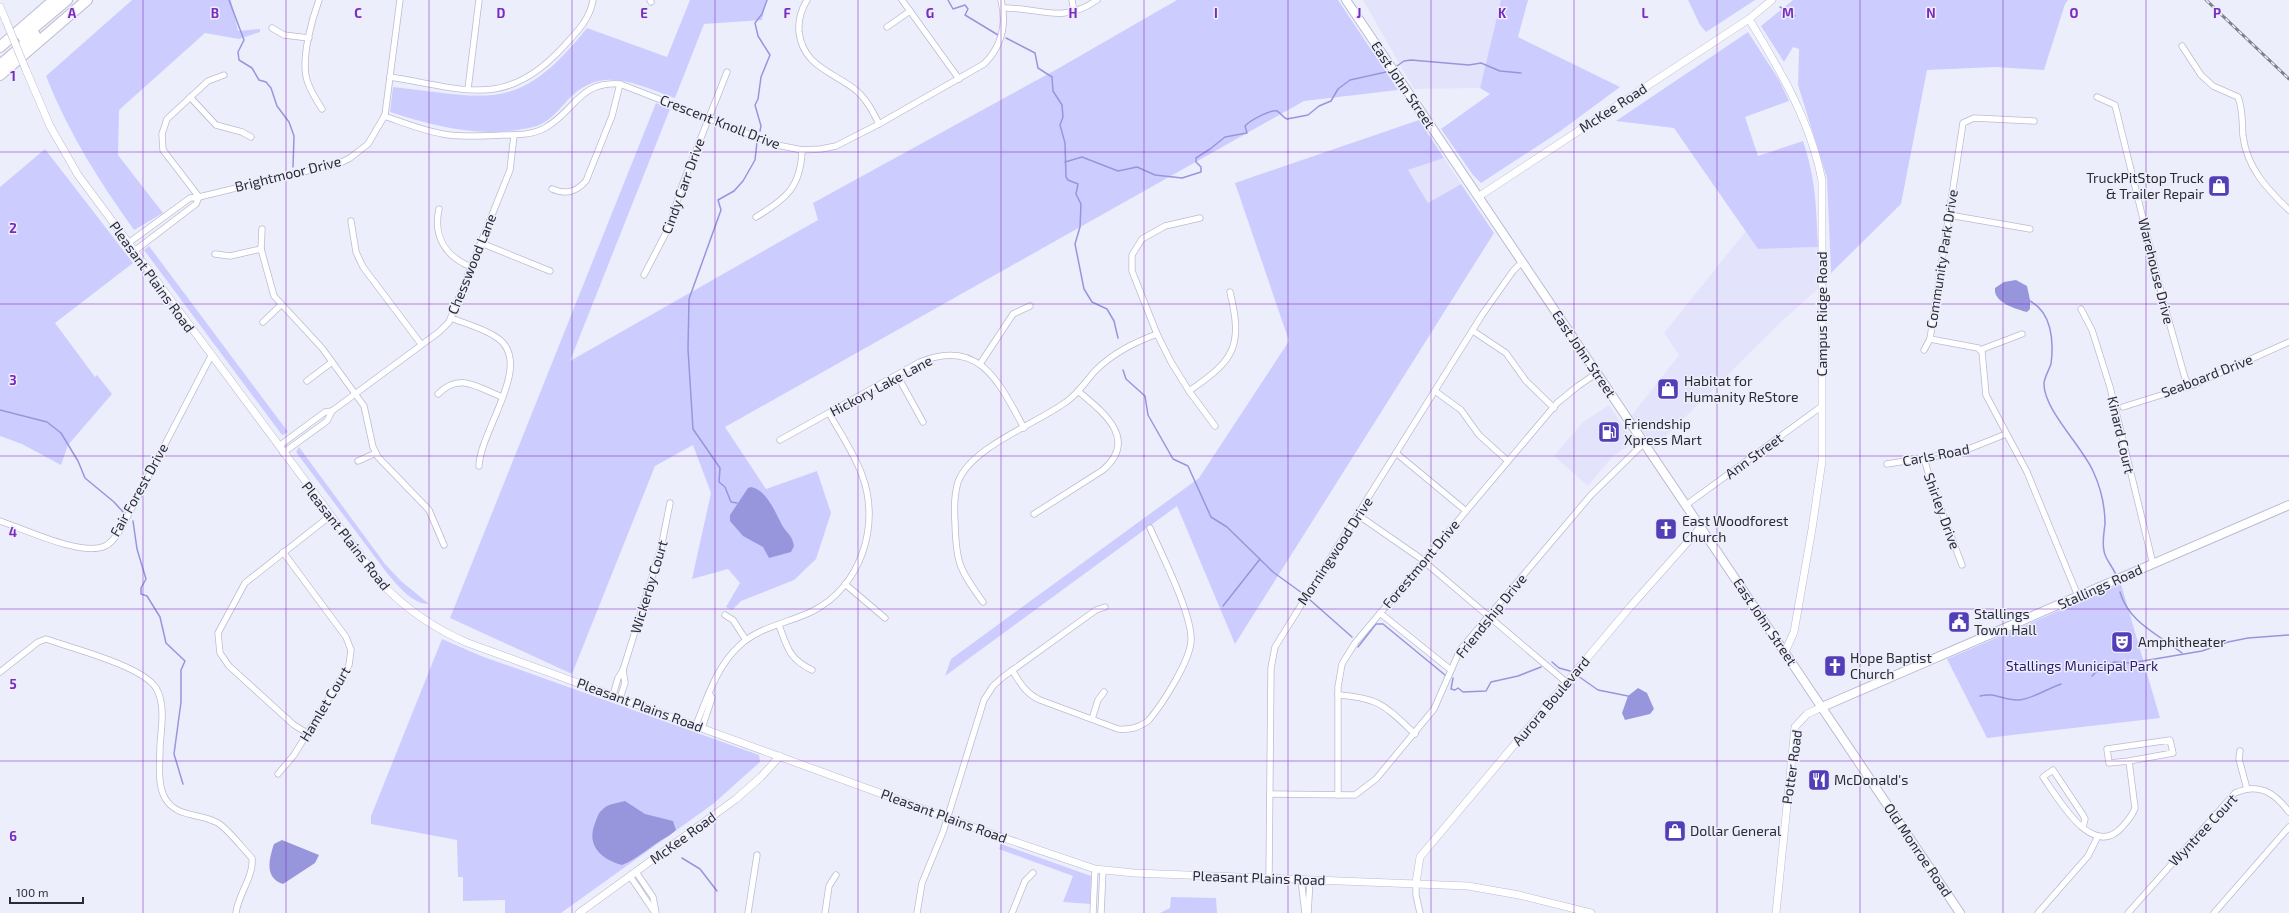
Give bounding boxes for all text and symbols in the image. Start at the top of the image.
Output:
text: A [68,5,77,21]
text: B [211,5,219,21]
text: C [354,5,362,21]
text: D [497,5,506,21]
text: E [640,5,648,21]
text: F [783,5,791,21]
text: G [926,5,934,21]
text: H [1069,5,1078,21]
text: I [1214,5,1218,21]
text: J [1357,5,1361,21]
text: K [1498,5,1507,21]
text: L [1642,5,1649,21]
text: M [1782,5,1794,21]
text: N [1926,5,1936,21]
text: O [2070,5,2079,21]
text: P [2213,5,2221,21]
street label: East John Street [1368,38,1439,132]
text: 1 [10,68,16,84]
street label: McKee Road [1576,79,1650,136]
street label: Crescent Knoll Drive [658,91,783,152]
street label: Cindy Carr Drive [657,136,708,236]
street label: Brightmoor Drive [233,152,343,195]
place label: TruckPitStop Truck & Trailer Repair [2086,169,2204,202]
shop icon: TruckPitStop Truck & Trailer Repair [2206,173,2232,199]
street label: Community Park Drive [1922,188,1961,330]
street label: Chesswood Lane [444,211,499,317]
street label: Warehouse Drive [2135,216,2178,326]
street label: Pleasant Plains Road [106,218,198,336]
text: 2 [9,220,17,236]
street label: Campus Ridge Road [1813,251,1830,377]
street label: East John Street [1549,307,1620,401]
street label: Seaboard Drive [2159,350,2255,401]
street label: Hickory Lake Lane [827,351,935,420]
text: 3 [9,372,17,388]
place label: Habitat for Humanity ReStore [1684,372,1799,405]
shop icon: Habitat for Humanity ReStore [1655,376,1681,402]
street label: Kinard Court [2104,394,2139,475]
place label: Friendship Xpress Mart [1624,415,1702,448]
fuel station icon: Friendship Xpress Mart [1596,419,1622,445]
street label: Ann Street [1722,429,1786,482]
street label: Fair Forest Drive [106,440,171,539]
street label: Carls Road [1901,440,1971,469]
street label: Shirley Drive [1921,470,1964,551]
street label: Pleasant Plains Road [299,478,394,593]
street label: Morningwood Drive [1293,494,1376,608]
place label: East Woodforest Church [1682,512,1788,545]
street label: Forestmont Drive [1379,516,1463,612]
church icon: East Woodforest Church [1653,516,1679,542]
text: 4 [9,524,17,540]
street label: Wickerby Court [626,538,671,636]
street label: Stallings Road [2055,560,2145,613]
street label: Friendship Drive [1452,570,1530,661]
street label: East John Street [1730,575,1801,669]
place label: Stallings Town Hall [1974,605,2037,638]
public building icon: Stallings Town Hall [1946,609,1972,635]
theatre icon: Amphitheater [2109,629,2135,655]
place label: Amphitheater [2138,633,2226,650]
place label: Hope Baptist Church [1850,649,1932,682]
street label: Aurora Boulevard [1508,653,1593,749]
church icon: Hope Baptist Church [1822,653,1848,679]
park label: Stallings Municipal Park [2006,657,2158,674]
street label: Hamlet Court [296,663,354,744]
street label: Pleasant Plains Road [575,674,706,735]
text: 5 [9,676,17,692]
street label: Potter Road [1778,729,1805,805]
restaurant icon: McDonald's [1806,767,1832,793]
place label: McDonald's [1834,771,1908,788]
street label: Pleasant Plains Road [879,785,1010,846]
street label: Wyntree Court [2165,790,2240,869]
street label: Old Monroe Road [1881,800,1956,900]
street label: McKee Road [646,808,719,867]
shop icon: Dollar General [1662,818,1688,844]
place label: Dollar General [1690,822,1782,839]
text: 6 [9,828,17,844]
street label: Pleasant Plains Road [1192,867,1326,888]
scale bar [10,879,83,905]
text: 100 m [16,885,48,899]

